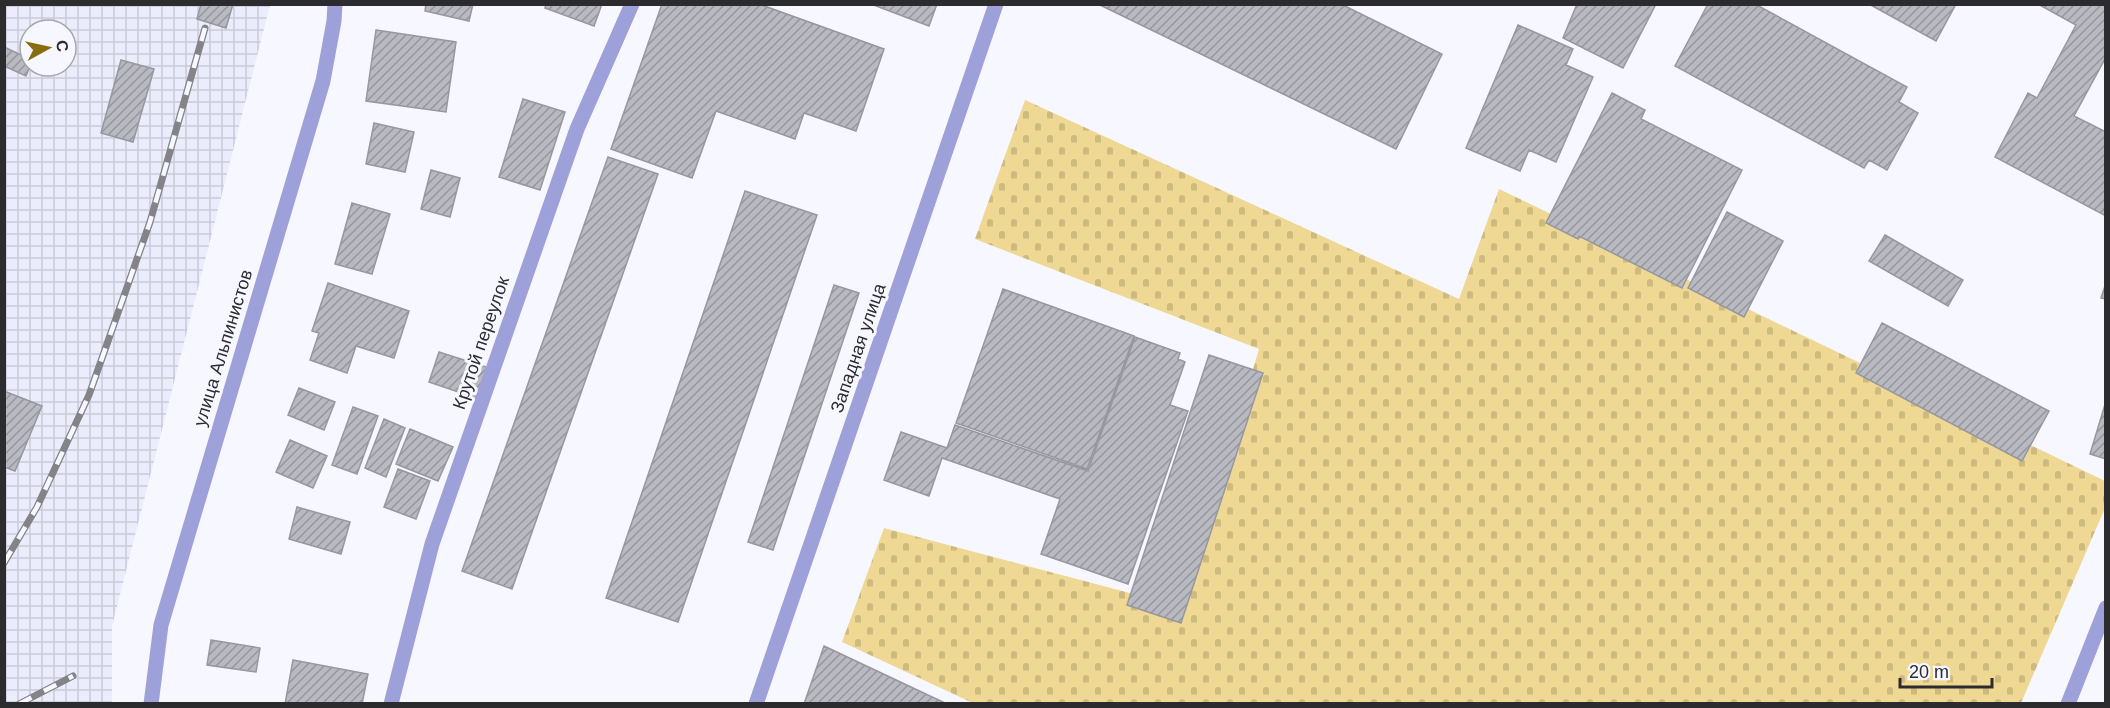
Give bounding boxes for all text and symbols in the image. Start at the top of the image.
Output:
north arrow [18,18,78,78]
text: С [53,39,72,53]
street label: улица Альпинистов [190,267,256,429]
street label: Крутой переулок [449,274,513,412]
street label: Западная улица [827,280,890,415]
scale bar [1900,651,1992,689]
text: 20 m [1909,662,1949,682]

